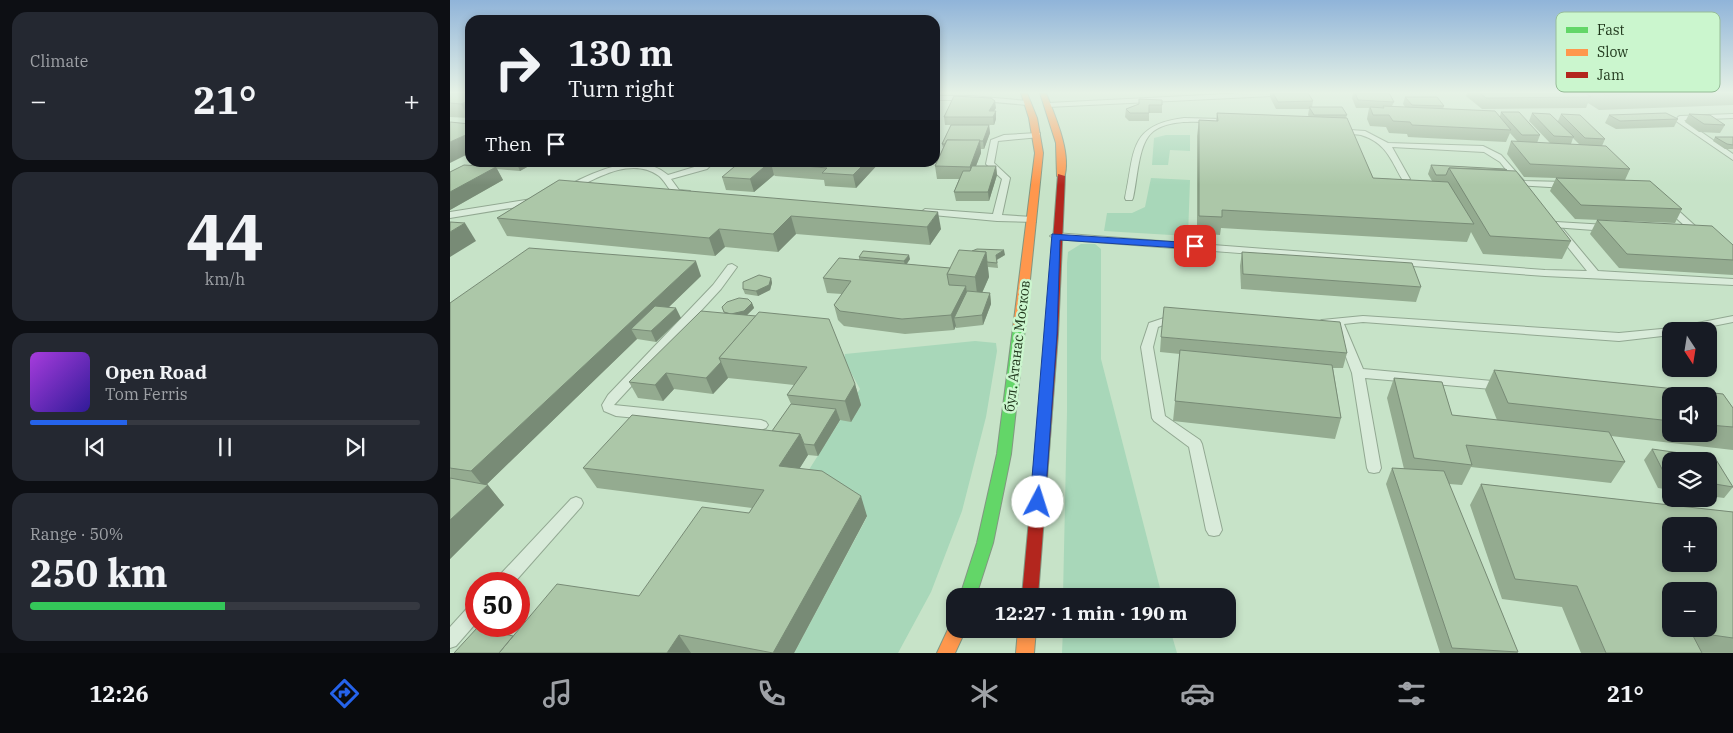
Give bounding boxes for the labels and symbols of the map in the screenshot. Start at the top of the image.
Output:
legend [1556,12,1720,92]
text: Fast [1597,21,1625,39]
text: Slow [1597,43,1628,61]
text: Jam [1597,66,1624,84]
pin [1174,225,1216,267]
street label: бул. Атанас Москов [1000,279,1034,413]
north arrow [1662,322,1718,378]
position arrow [1011,475,1063,527]
speed limit sign: 50 [465,572,530,637]

